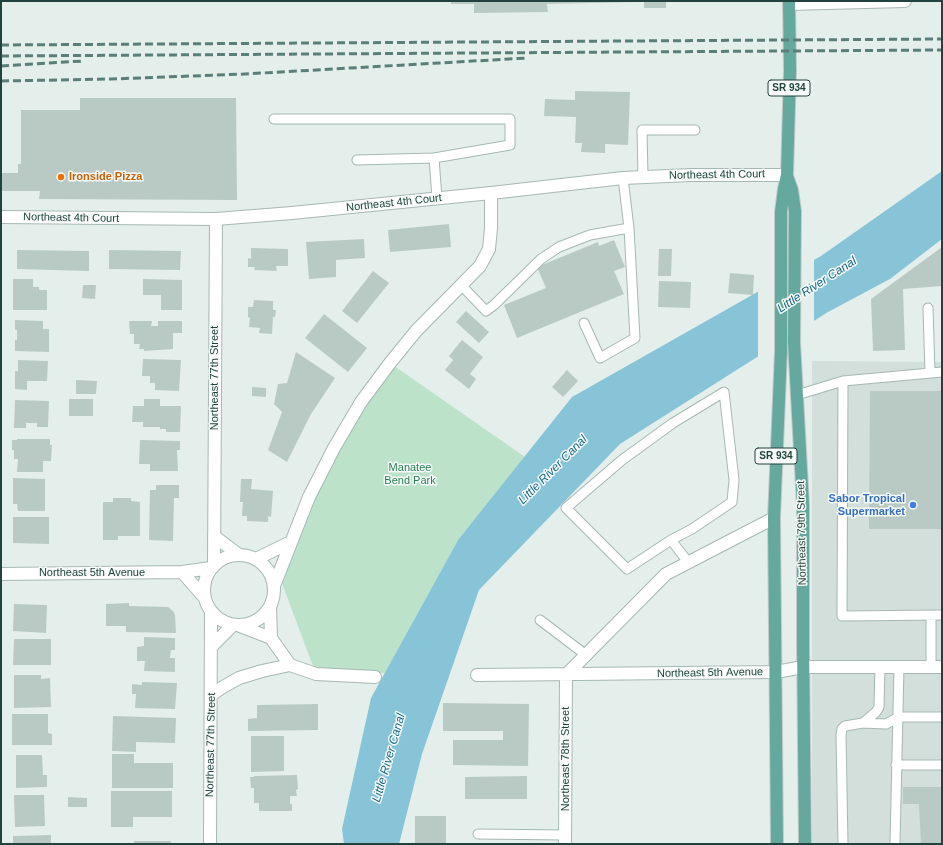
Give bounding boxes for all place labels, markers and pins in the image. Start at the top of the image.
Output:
place label: Ironside Pizza [69,170,142,184]
marker: Ironside Pizza [56,172,66,182]
place label: Sabor Tropical Supermarket [829,492,905,518]
marker: Sabor Tropical Supermarket [908,500,918,510]

